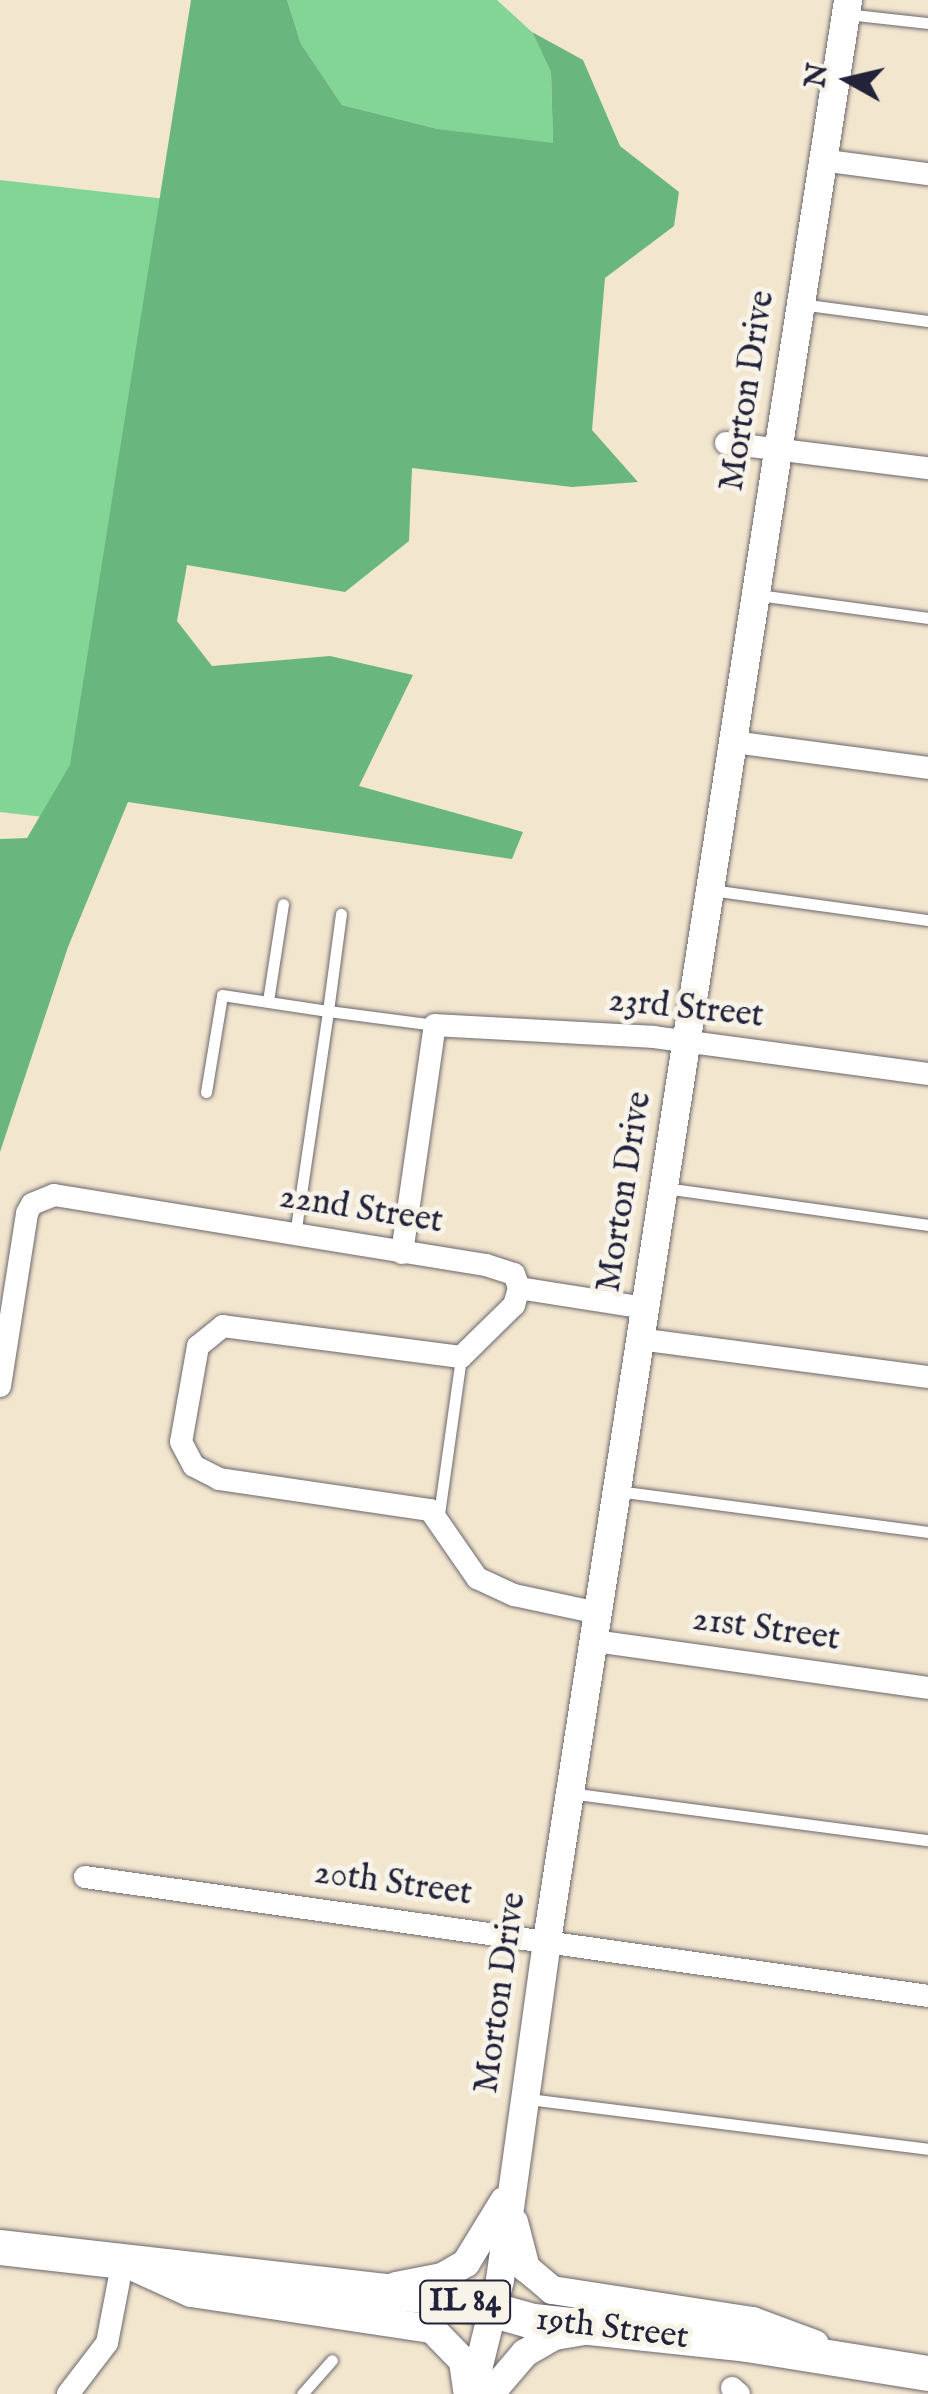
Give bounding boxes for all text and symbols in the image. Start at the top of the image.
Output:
north arrow [798,30,898,130]
text: N [799,61,837,90]
street label: Morton Drive [711,288,785,494]
street label: 23rd Street [606,980,766,1038]
street label: Morton Drive [588,1089,662,1295]
street label: 22nd Street [276,1176,446,1244]
street label: 21st Street [690,1599,842,1661]
street label: 20th Street [311,1852,475,1916]
street label: Morton Drive [466,1890,536,2096]
road number: IL 84 [418,2275,512,2329]
street label: 19th Street [533,2299,691,2359]

